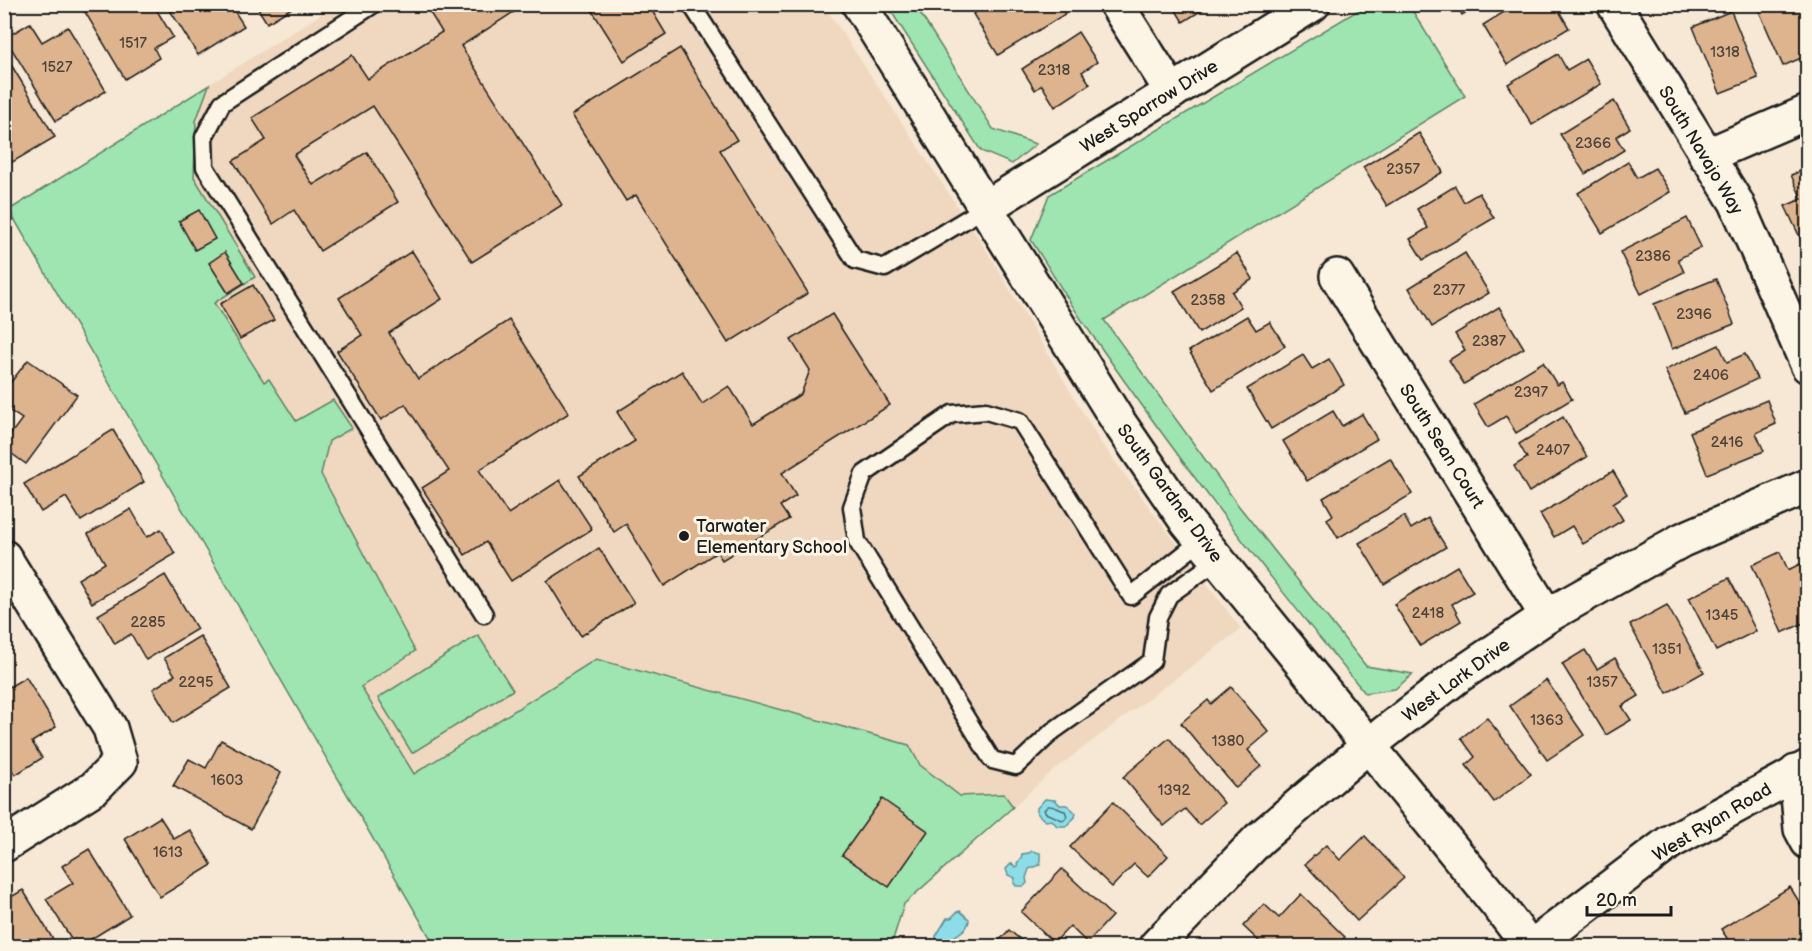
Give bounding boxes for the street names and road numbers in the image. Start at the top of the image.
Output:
street label: West Sparrow Drive [1076,55,1222,157]
street label: South Navajo Way [1654,82,1748,219]
street label: South Sean Court [1395,380,1489,513]
street label: South Gardner Drive [1112,420,1227,567]
street label: West Lark Drive [1398,634,1514,726]
street label: West Ryan Road [1649,779,1775,866]

